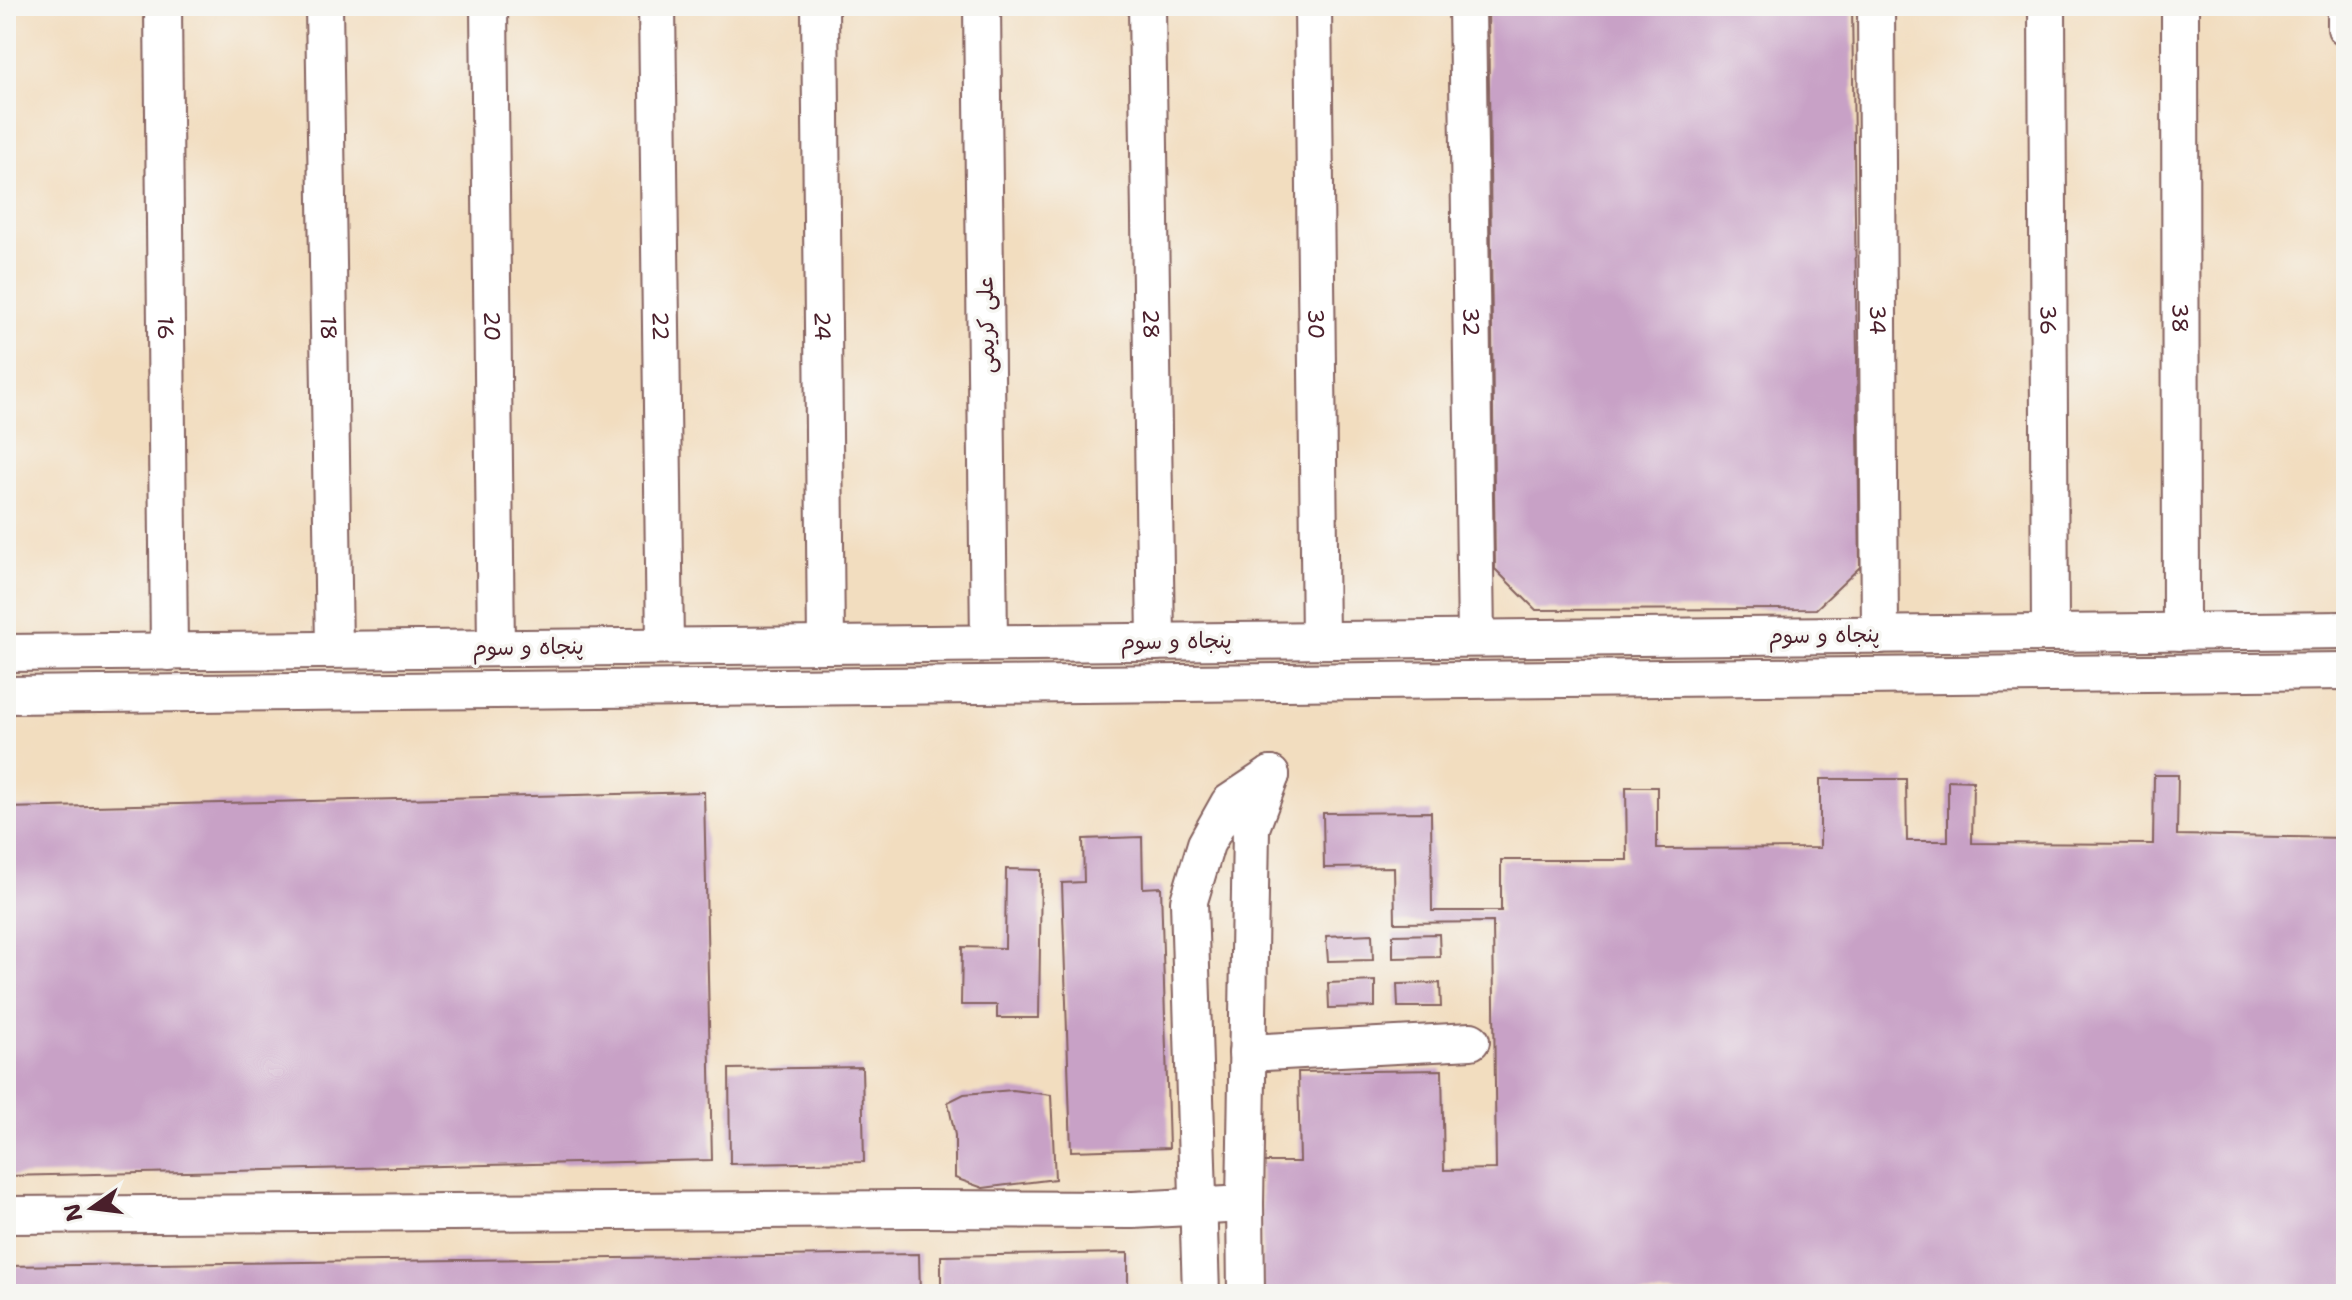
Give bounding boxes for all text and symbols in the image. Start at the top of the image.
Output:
street label: علی کریمی [971,276,1001,374]
street label: 38 [2166,303,2195,333]
street label: 34 [1863,305,1893,335]
street label: 36 [2034,305,2063,335]
street label: 32 [1457,307,1486,337]
street label: 28 [1137,309,1166,339]
street label: 30 [1302,309,1331,339]
street label: 20 [478,311,507,341]
street label: 22 [646,311,676,341]
street label: 24 [808,311,838,341]
street label: 16 [151,316,181,340]
street label: 18 [314,316,344,340]
street label: پنجاه و سوم [1768,620,1880,653]
street label: پنجاه و سوم [1120,626,1232,659]
street label: پنجاه و سوم [472,632,584,665]
north arrow [52,1168,132,1248]
text: N [57,1201,89,1225]

